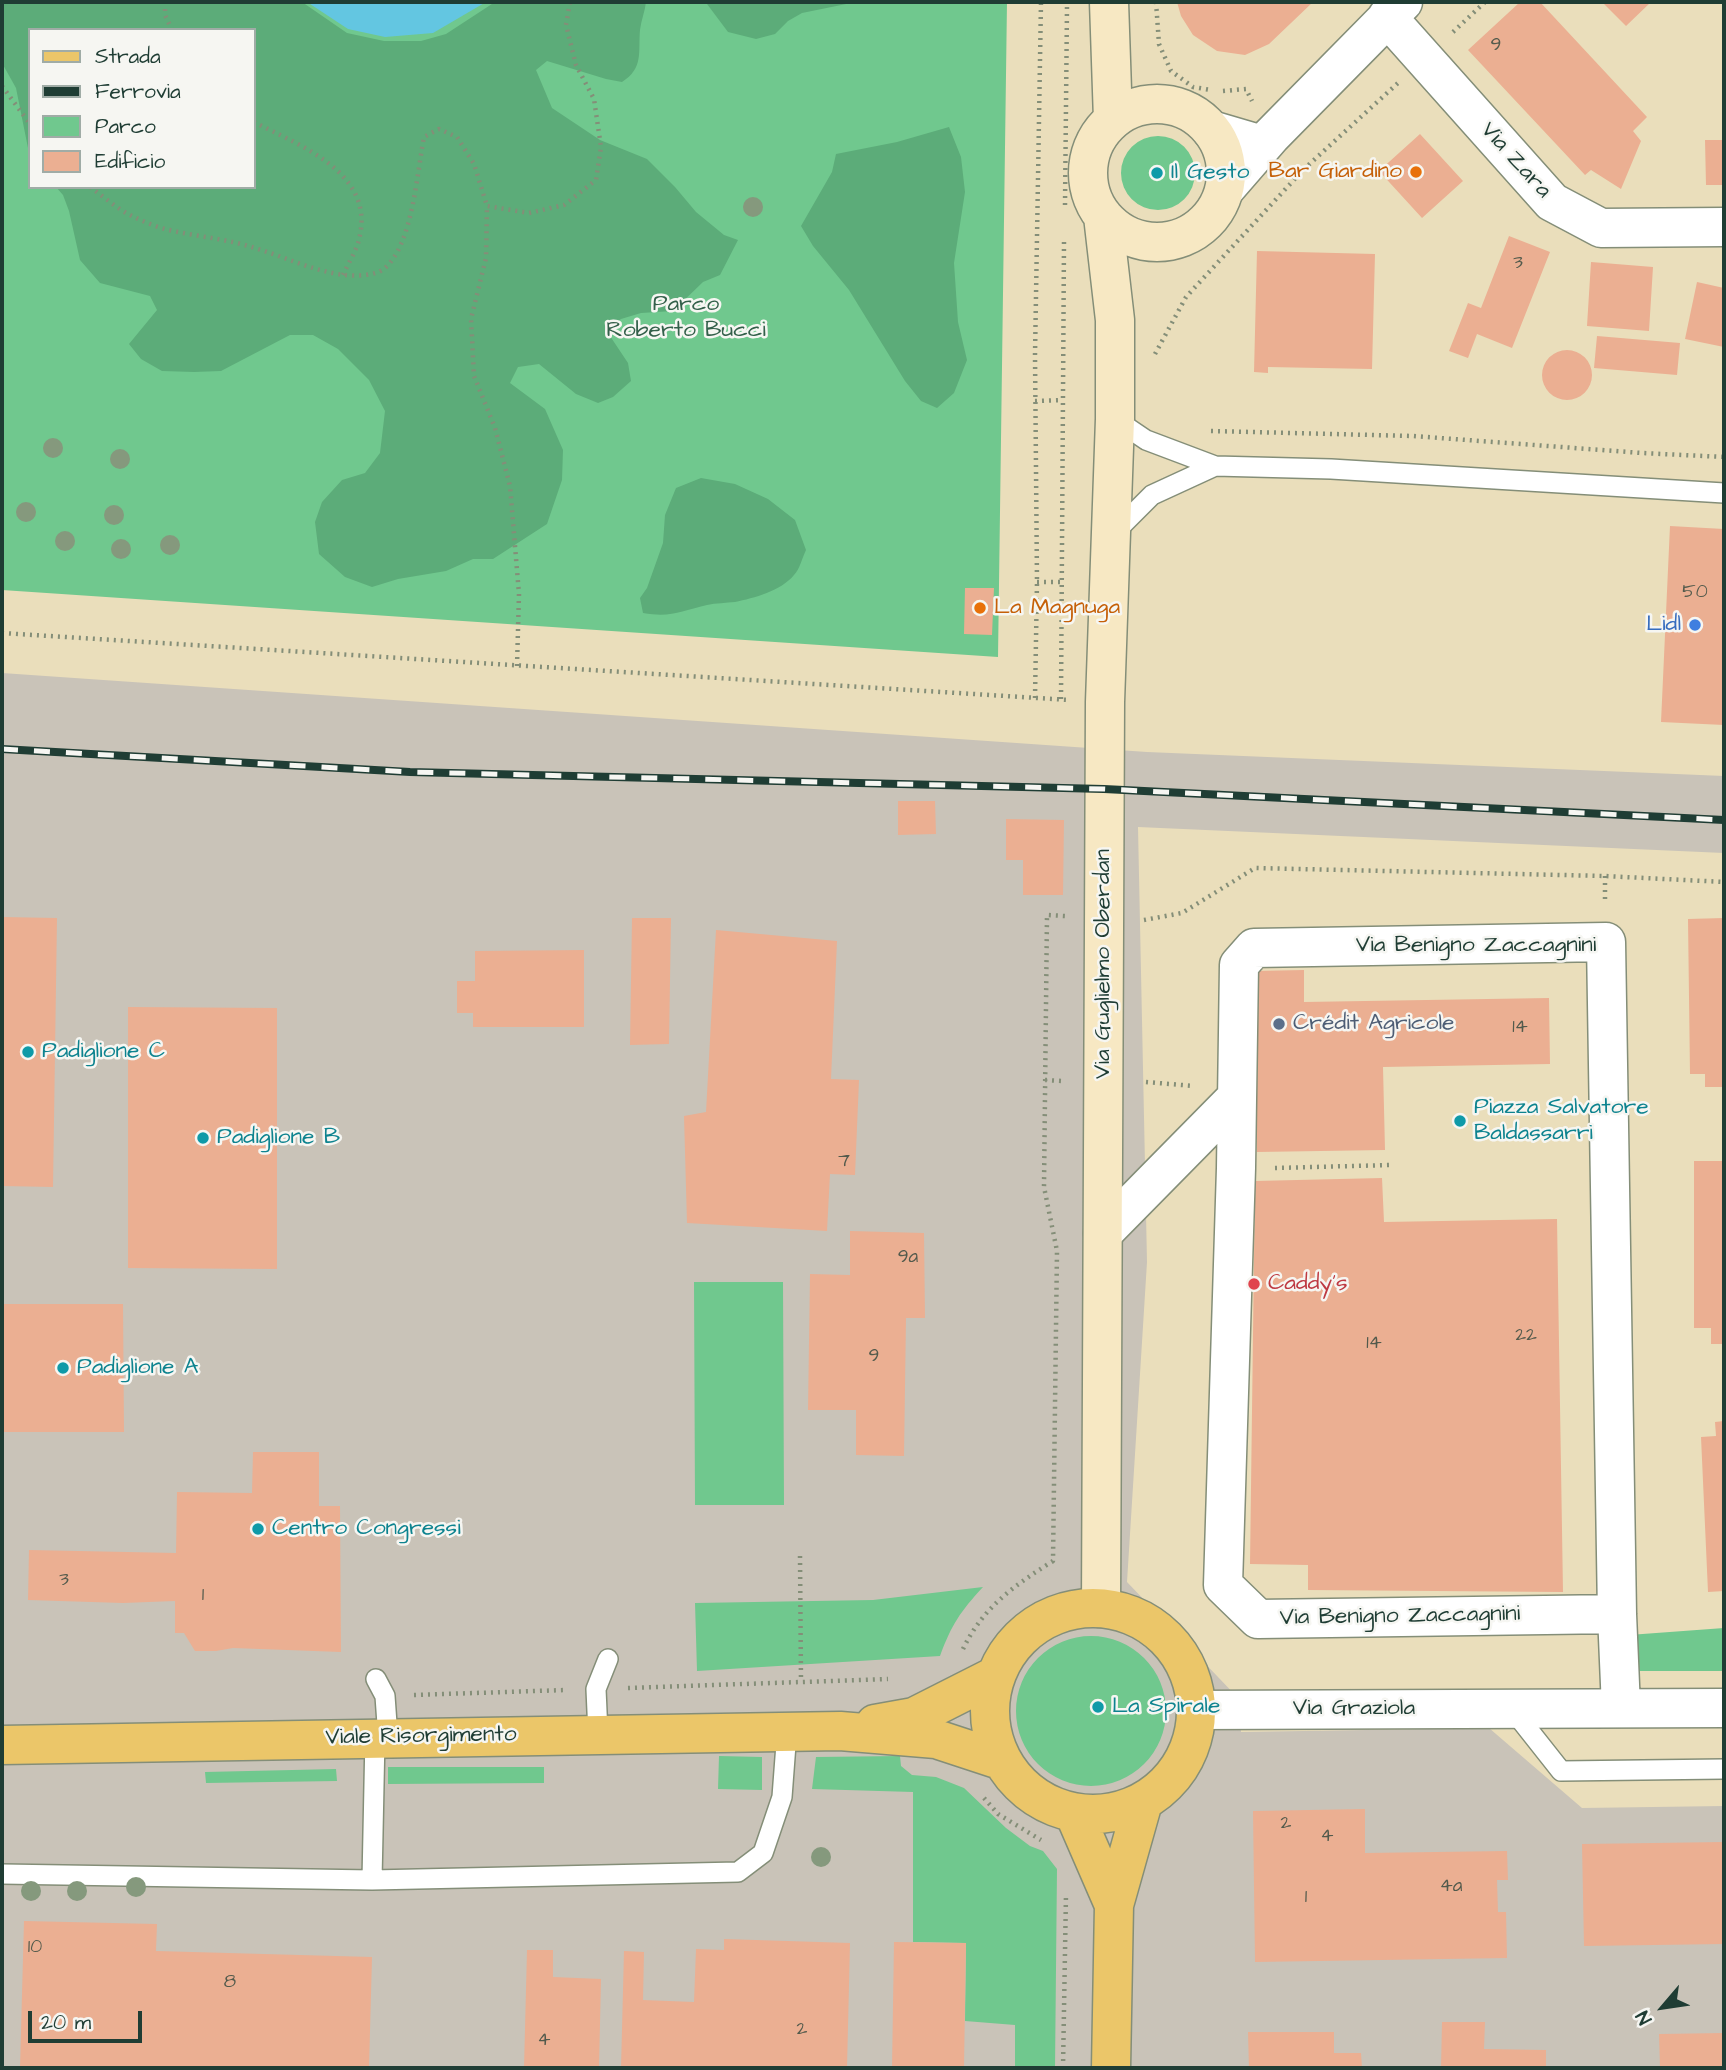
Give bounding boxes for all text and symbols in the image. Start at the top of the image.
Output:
legend [28,28,256,189]
house number: 9 [1491,35,1501,57]
text: Strada [95,42,161,71]
text: Ferrovia [95,77,181,106]
text: Parco [95,112,156,141]
street label: Via Zara [1474,117,1556,205]
text: Edificio [95,147,165,176]
place label: Bar Giardino [1269,158,1402,186]
place label: Il Gesto [1171,159,1249,187]
marker: Bar Giardino [1408,164,1424,180]
marker: Il Gesto [1149,165,1165,181]
house number: 3 [1513,253,1523,275]
park label: Parco Roberto Bucci [606,291,766,345]
house number: 50 [1682,582,1708,604]
place label: La Magnuga [994,594,1120,622]
marker: La Magnuga [972,600,988,616]
place label: Lidl [1646,611,1681,639]
marker: Lidl [1687,617,1703,633]
street label: Via Guglielmo Oberdan [1090,849,1118,1079]
street label: Via Benigno Zaccagnini [1356,932,1596,960]
place label: Crédit Agricole [1293,1010,1455,1038]
marker: Crédit Agricole [1271,1016,1287,1032]
house number: 14 [1512,1017,1528,1039]
place label: Padiglione C [42,1038,165,1066]
marker: Padiglione C [20,1044,36,1060]
place label: Piazza Salvatore Baldassarri [1474,1094,1649,1148]
marker: Piazza Salvatore Baldassarri [1452,1113,1468,1129]
place label: Padiglione B [217,1124,340,1152]
marker: Padiglione B [195,1130,211,1146]
house number: 7 [838,1151,850,1173]
house number: 9a [898,1247,918,1269]
place label: Caddy's [1268,1270,1347,1298]
marker: Caddy's [1246,1276,1262,1292]
house number: 22 [1515,1325,1537,1347]
house number: 14 [1366,1333,1382,1355]
house number: 9 [869,1346,879,1368]
place label: Padiglione A [77,1354,198,1382]
marker: Padiglione A [55,1360,71,1376]
place label: Centro Congressi [272,1515,461,1543]
marker: Centro Congressi [250,1521,266,1537]
house number: 3 [59,1570,69,1592]
house number: 1 [202,1585,204,1607]
street label: Via Benigno Zaccagnini [1280,1601,1520,1633]
place label: La Spirale [1112,1693,1220,1721]
street label: Via Graziola [1293,1695,1415,1723]
marker: La Spirale [1090,1699,1106,1715]
street label: Viale Risorgimento [325,1722,517,1752]
house number: 2 [1281,1813,1291,1835]
house number: 4 [1321,1826,1333,1848]
house number: 4a [1440,1876,1462,1898]
house number: 1 [1305,1887,1307,1909]
house number: 10 [28,1937,42,1959]
house number: 8 [224,1972,236,1994]
north arrow [1628,1972,1698,2042]
scale bar [32,1996,145,2040]
text: N [1630,2006,1659,2029]
text: 20 m [41,2008,91,2037]
house number: 2 [797,2019,807,2041]
house number: 4 [538,2030,550,2052]

